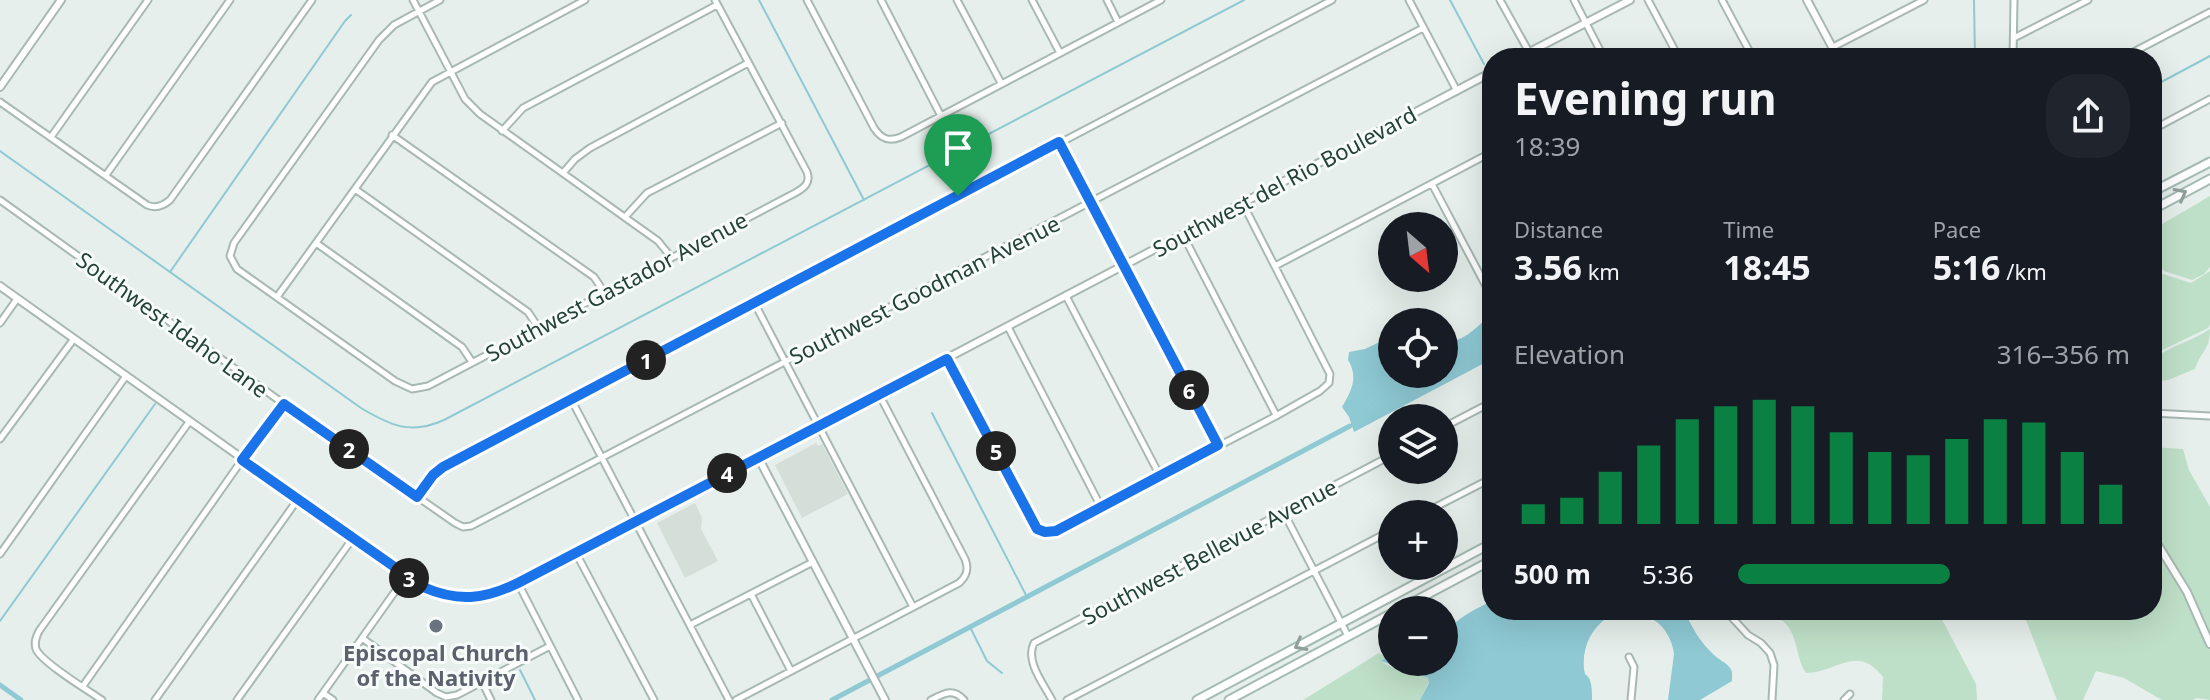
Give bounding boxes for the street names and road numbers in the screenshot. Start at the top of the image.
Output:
street label: Southwest del Rio Boulevard [1147,99,1421,263]
street label: Southwest Gastador Avenue [480,204,752,368]
street label: Southwest Goodman Avenue [784,208,1064,370]
street label: Southwest Idaho Lane [71,244,275,404]
street label: Southwest Bellevue Avenue [1076,471,1342,631]

